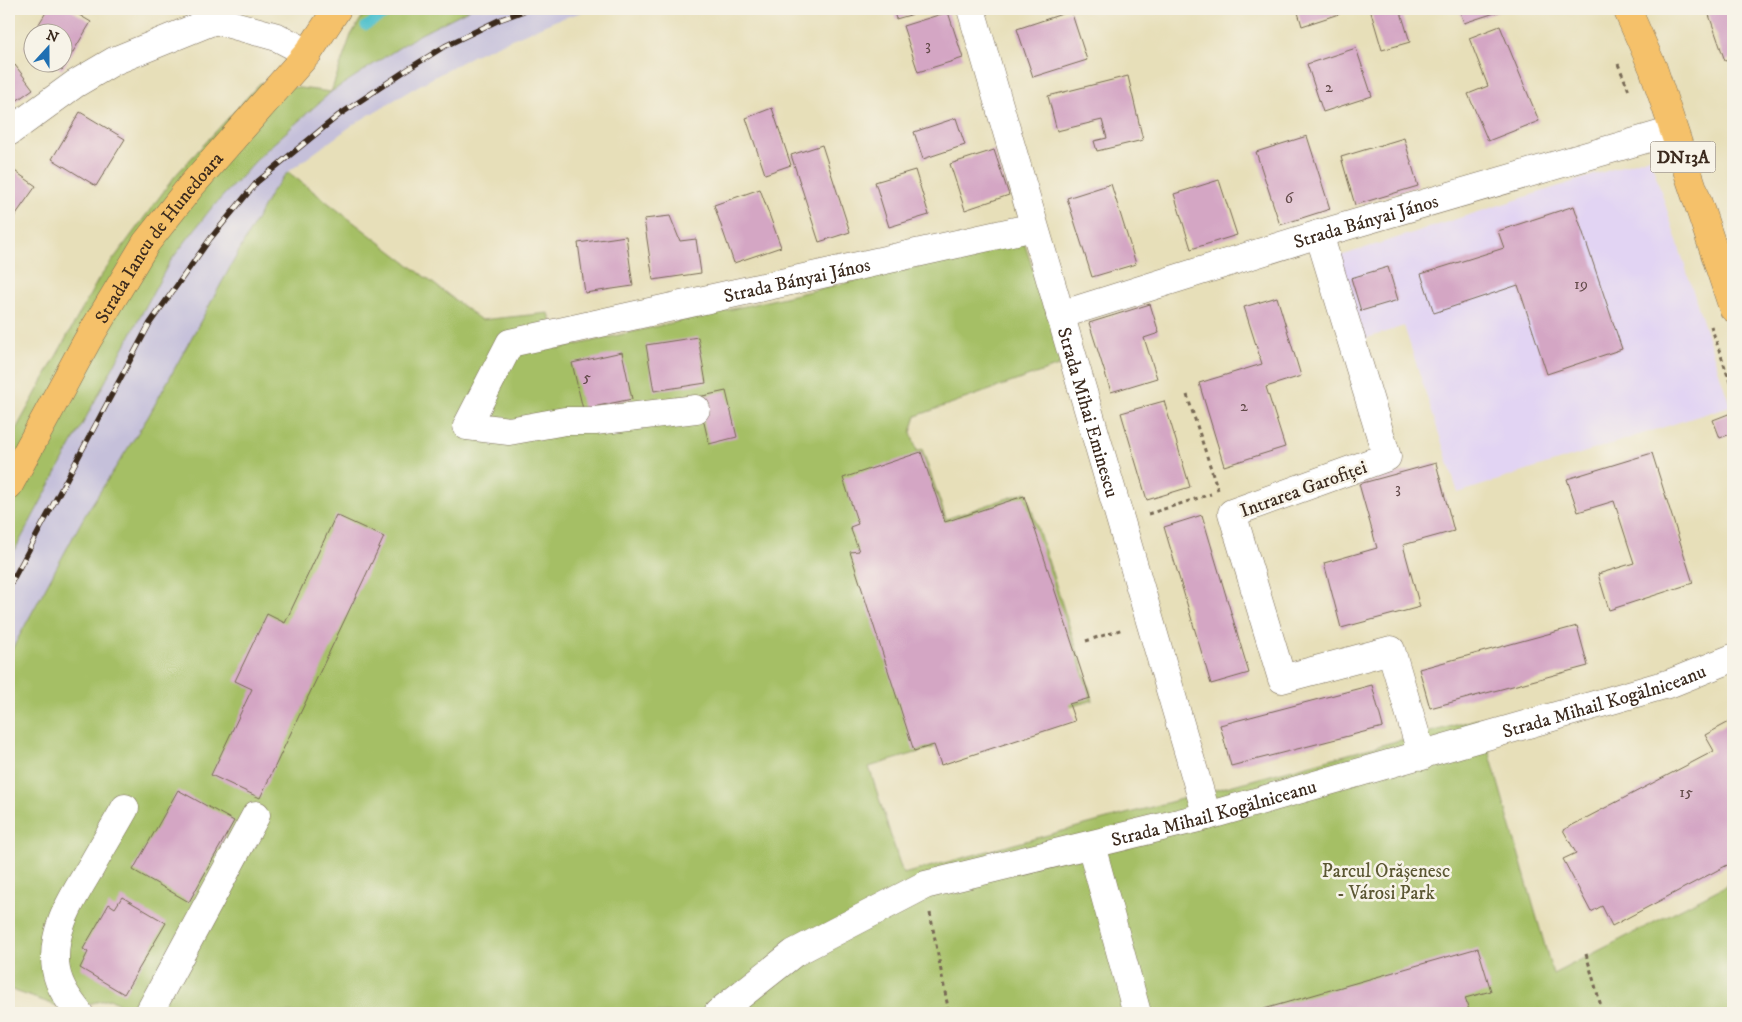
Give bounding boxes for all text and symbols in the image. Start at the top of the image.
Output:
north arrow [22,22,72,72]
text: N [44,26,61,47]
house number: 3 [925,35,931,55]
house number: 2 [1325,77,1333,97]
road number: DN13A [1650,142,1716,172]
street label: Strada Iancu de Hunedoara [90,148,229,328]
house number: 6 [1285,188,1294,208]
street label: Strada Bányai János [1291,190,1441,254]
street label: Strada Bányai János [721,254,873,308]
house number: 19 [1574,274,1588,294]
street label: Strada Mihai Eminescu [1052,325,1123,500]
house number: 5 [583,367,591,387]
house number: 2 [1240,396,1248,416]
street label: Intrarea Garofiței [1237,456,1370,523]
house number: 3 [1395,478,1401,498]
street label: Strada Mihail Kogălniceanu [1500,660,1709,744]
street label: Strada Mihail Kogălniceanu [1109,775,1319,852]
house number: 15 [1679,782,1693,802]
park label: Parcul Orășenesc - Városi Park [1322,860,1450,905]

